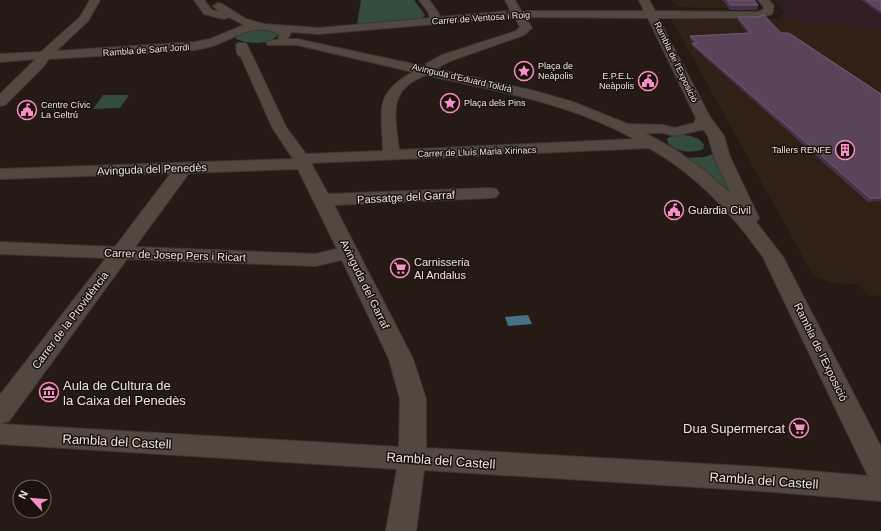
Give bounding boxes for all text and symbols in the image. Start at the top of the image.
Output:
street label: Carrer de Ventosa i Roig [431,10,531,26]
street label: Rambla de l'Exposició [652,20,700,104]
street label: Rambla de Sant Jordi [102,42,190,58]
place icon: Plaça de Neàpolis [513,60,535,82]
place label: Plaça de Neàpolis [538,61,574,81]
street label: Avinguda d'Eduard Toldrà [411,62,513,94]
public building icon: E.P.E.L. Neàpolis [637,70,659,92]
place label: E.P.E.L. Neàpolis [599,71,634,91]
place icon: Plaça dels Pins [439,92,461,114]
place label: Plaça dels Pins [464,98,526,108]
public building icon: Centre Cívic La Geltrú [16,99,38,121]
place label: Centre Cívic La Geltrú [41,100,91,120]
building icon: Tallers RENFE [834,139,856,161]
street label: Carrer de Lluís Maria Xirinacs [417,145,537,159]
place label: Tallers RENFE [772,145,831,155]
street label: Avinguda del Penedès [97,161,208,177]
street label: Passatge del Garraf [357,188,456,206]
public building icon: Guàrdia Civil [663,199,685,221]
place label: Guàrdia Civil [688,204,751,216]
street label: Avinguda del Garraf [338,237,392,331]
street label: Carrer de Josep Pers i Ricart [104,247,246,263]
place label: Carnisseria Al Andalus [414,256,471,281]
supermarket icon: Carnisseria Al Andalus [389,257,411,279]
street label: Carrer de la Providència [30,268,111,371]
street label: Rambla de l'Exposició [792,301,850,403]
place label: Aula de Cultura de la Caixa del Penedès [63,378,186,408]
museum icon: Aula de Cultura de la Caixa del Penedès [38,381,60,403]
supermarket icon: Dua Supermercat [788,417,810,439]
place label: Dua Supermercat [683,421,785,436]
street label: Rambla del Castell [62,431,172,452]
street label: Rambla del Castell [386,449,496,472]
street label: Rambla del Castell [709,469,819,492]
north arrow [12,479,52,519]
text: N [16,488,30,501]

